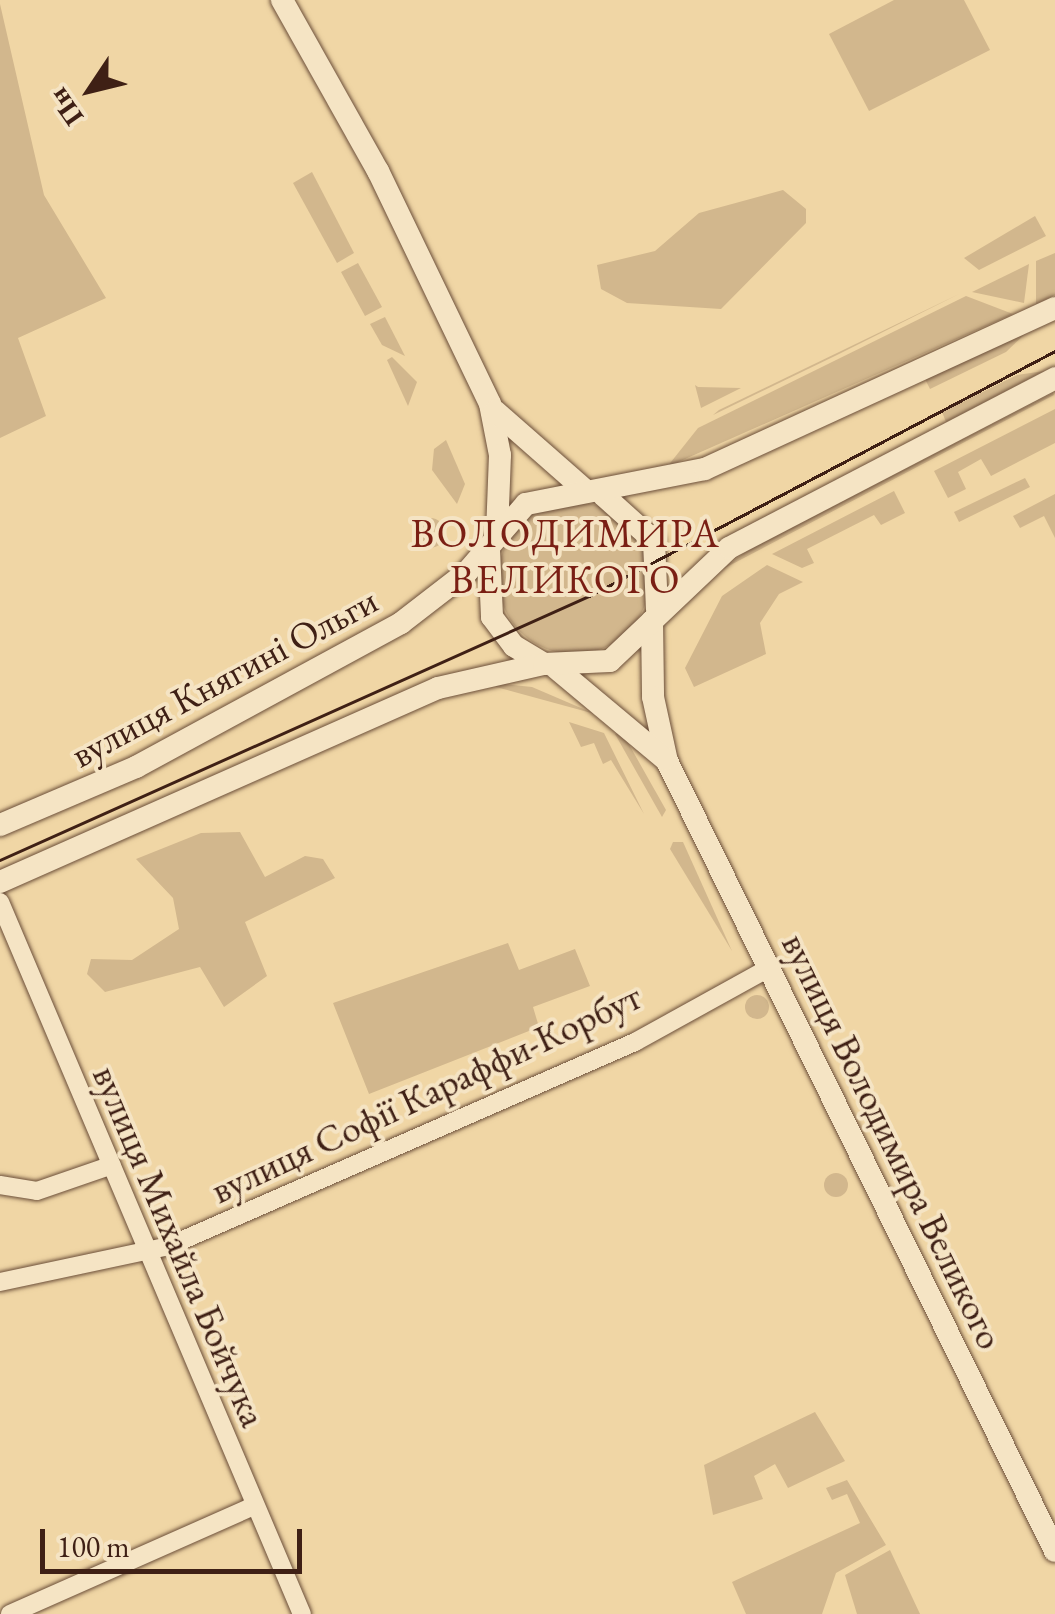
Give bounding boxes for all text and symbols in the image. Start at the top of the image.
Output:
north arrow [40,40,140,140]
text: Пн [40,81,91,133]
district label: ВОЛОДИМИРА ВЕЛИКОГО [411,509,721,603]
street label: вулиця Княгині Ольги [63,577,385,777]
street label: вулиця Володимира Великого [772,926,1014,1356]
street label: вулиця Софії Караффи-Корбут [204,973,648,1213]
street label: вулиця Михайла Бойчука [83,1059,277,1433]
scale bar [45,1509,308,1571]
text: 100 m [57,1527,130,1566]

